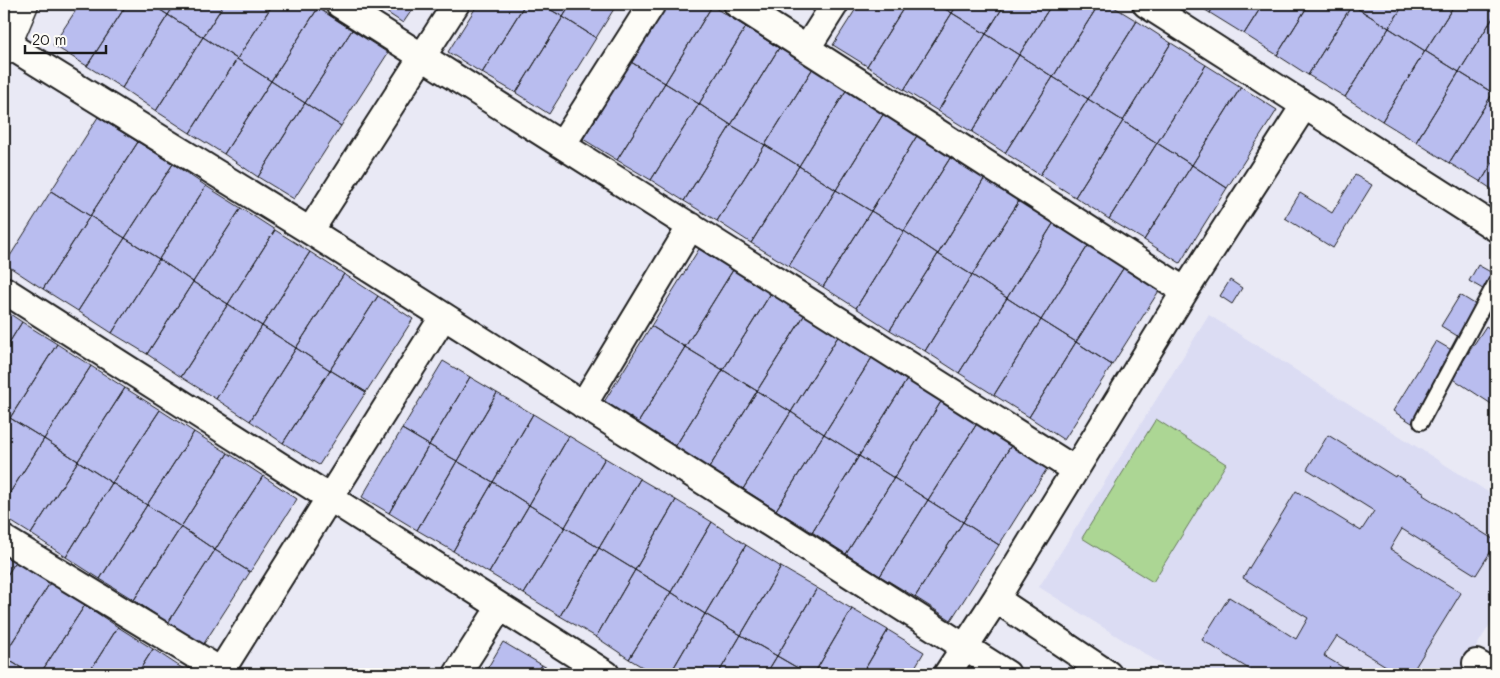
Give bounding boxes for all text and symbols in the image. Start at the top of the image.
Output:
scale bar [25,22,106,54]
text: 20 m [32,29,66,49]

